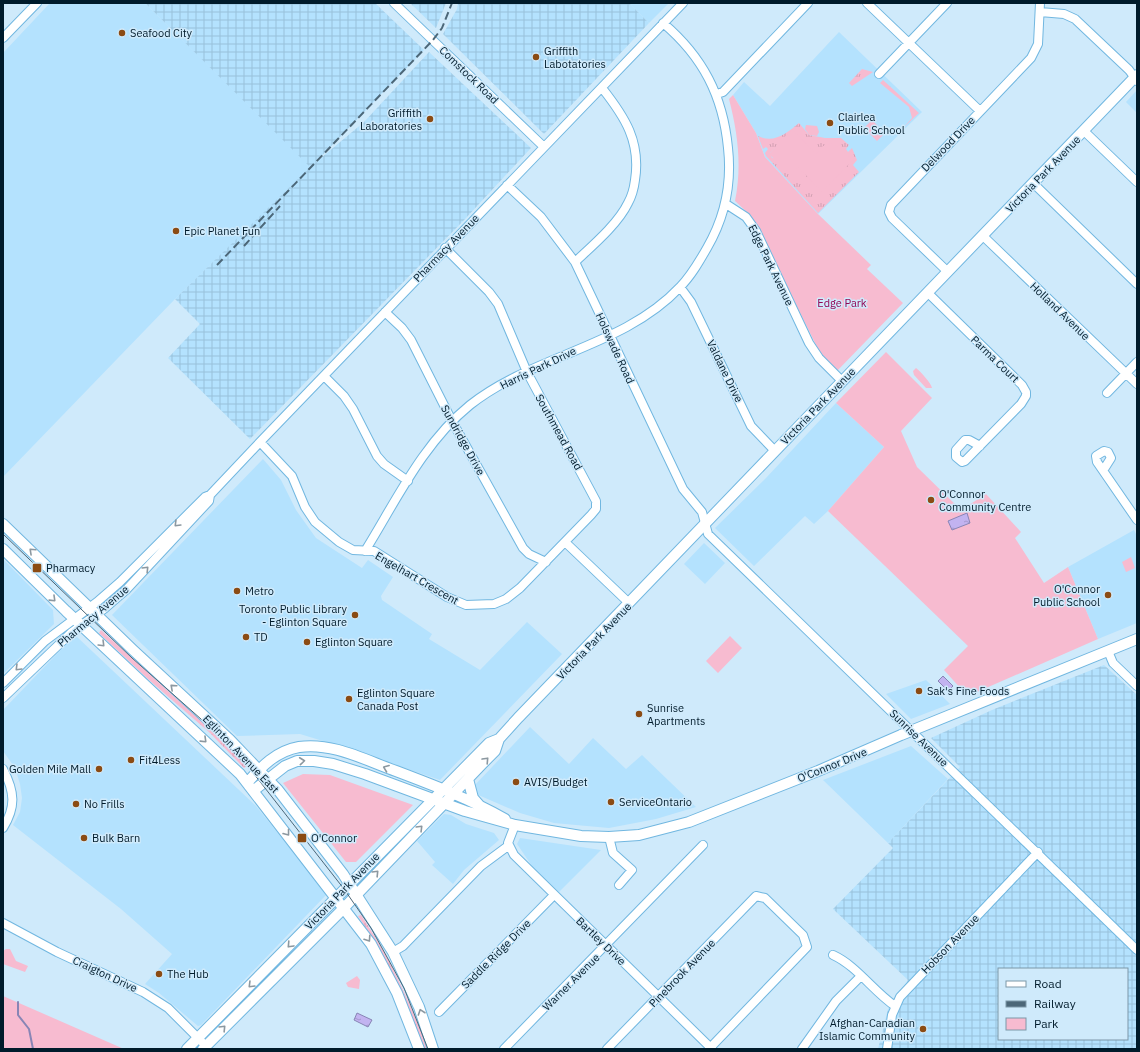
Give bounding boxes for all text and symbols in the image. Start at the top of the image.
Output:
place label: Seafood City [130,26,193,40]
marker: Seafood City [117,28,127,38]
street label: Comstock Road [436,43,502,107]
place label: Griffith Labotatories [544,44,606,71]
marker: Griffith Labotatories [531,52,541,62]
place label: Griffith Laboratories [360,106,422,133]
place label: Clairlea Public School [838,110,905,137]
street label: Delwood Drive [918,113,978,175]
marker: Griffith Laboratories [425,114,435,124]
marker: Clairlea Public School [825,118,835,128]
street label: Victoria Park Avenue [1003,133,1083,215]
street label: Pharmacy Avenue [410,211,482,285]
street label: Edge Park Avenue [745,222,797,308]
place label: Epic Planet Fun [184,224,260,238]
marker: Epic Planet Fun [171,226,181,236]
street label: Holland Avenue [1027,279,1093,343]
park label: Edge Park [817,296,867,310]
street label: Holswade Road [592,310,638,386]
street label: Parma Court [968,333,1022,386]
street label: Valdane Drive [704,337,746,405]
street label: Harris Park Drive [498,344,578,392]
street label: Victoria Park Avenue [778,365,858,447]
street label: Southmead Road [532,392,586,472]
street label: Sundridge Drive [438,402,488,478]
place label: O'Connor Community Centre [939,487,1031,514]
marker: O'Connor Community Centre [926,495,936,505]
one-way arrow [174,519,182,527]
one-way arrow [29,548,37,556]
street label: Engelhart Crescent [373,548,461,608]
place label: Pharmacy [46,561,96,575]
marker: Pharmacy [31,562,43,574]
one-way arrow [141,566,149,574]
street label: Pharmacy Avenue [55,582,131,650]
place label: O'Connor Public School [1033,582,1100,609]
place label: Metro [245,584,274,598]
marker: Metro [232,586,242,596]
marker: O'Connor Public School [1103,590,1113,600]
one-way arrow [48,594,56,602]
street label: Victoria Park Avenue [554,600,634,682]
place label: Toronto Public Library - Eglinton Square [239,602,348,629]
marker: Toronto Public Library - Eglinton Square [350,610,360,620]
place label: TD [254,630,268,644]
marker: TD [241,632,251,642]
place label: Eglinton Square [315,635,393,649]
marker: Eglinton Square [302,637,312,647]
one-way arrow [97,639,105,647]
one-way arrow [15,663,23,671]
one-way arrow [170,684,178,692]
place label: Sak's Fine Foods [927,684,1009,698]
place label: Eglinton Square Canada Post [357,686,435,713]
marker: Sak's Fine Foods [914,686,924,696]
marker: Eglinton Square Canada Post [344,694,354,704]
place label: Sunrise Apartments [647,701,705,728]
street label: Sunrise Avenue [887,706,951,770]
marker: Sunrise Apartments [634,709,644,719]
street label: Eglinton Avenue East [200,712,282,796]
one-way arrow [199,735,207,743]
street label: O'Connor Drive [795,745,869,785]
place label: Fit4Less [139,753,180,767]
marker: Fit4Less [126,755,136,765]
one-way arrow [299,757,305,766]
one-way arrow [481,757,489,765]
place label: Golden Mile Mall [9,762,91,776]
marker: Golden Mile Mall [94,764,104,774]
one-way arrow [382,764,389,772]
place label: AVIS/Budget [524,775,588,789]
marker: AVIS/Budget [511,777,521,787]
place label: ServiceOntario [619,795,692,809]
place label: No Frills [84,797,125,811]
marker: ServiceOntario [606,797,616,807]
marker: No Frills [71,799,81,809]
one-way arrow [415,825,423,833]
one-way arrow [282,829,289,836]
place label: Bulk Barn [92,831,140,845]
place label: O'Connor [311,831,357,845]
marker: O'Connor [296,832,308,844]
marker: Bulk Barn [79,833,89,843]
street label: Victoria Park Avenue [302,850,382,932]
one-way arrow [371,870,379,878]
street label: Hobson Avenue [918,911,982,977]
street label: Bartley Drive [573,914,629,968]
street label: Saddle Ridge Drive [458,916,534,992]
one-way arrow [363,935,371,942]
street label: Pinebrook Avenue [646,936,718,1010]
one-way arrow [287,940,295,948]
street label: Warner Avenue [539,950,603,1014]
street label: Craigton Drive [70,953,140,995]
place label: The Hub [167,967,209,981]
legend [998,968,1128,1040]
marker: The Hub [154,969,164,979]
text: Road [1034,976,1062,991]
one-way arrow [248,980,256,988]
text: Railway [1034,996,1076,1011]
one-way arrow [417,1009,425,1016]
place label: Afghan-Canadian Islamic Community [819,1016,916,1043]
text: Park [1034,1016,1059,1031]
marker: Afghan-Canadian Islamic Community [918,1024,928,1034]
one-way arrow [218,1025,226,1033]

